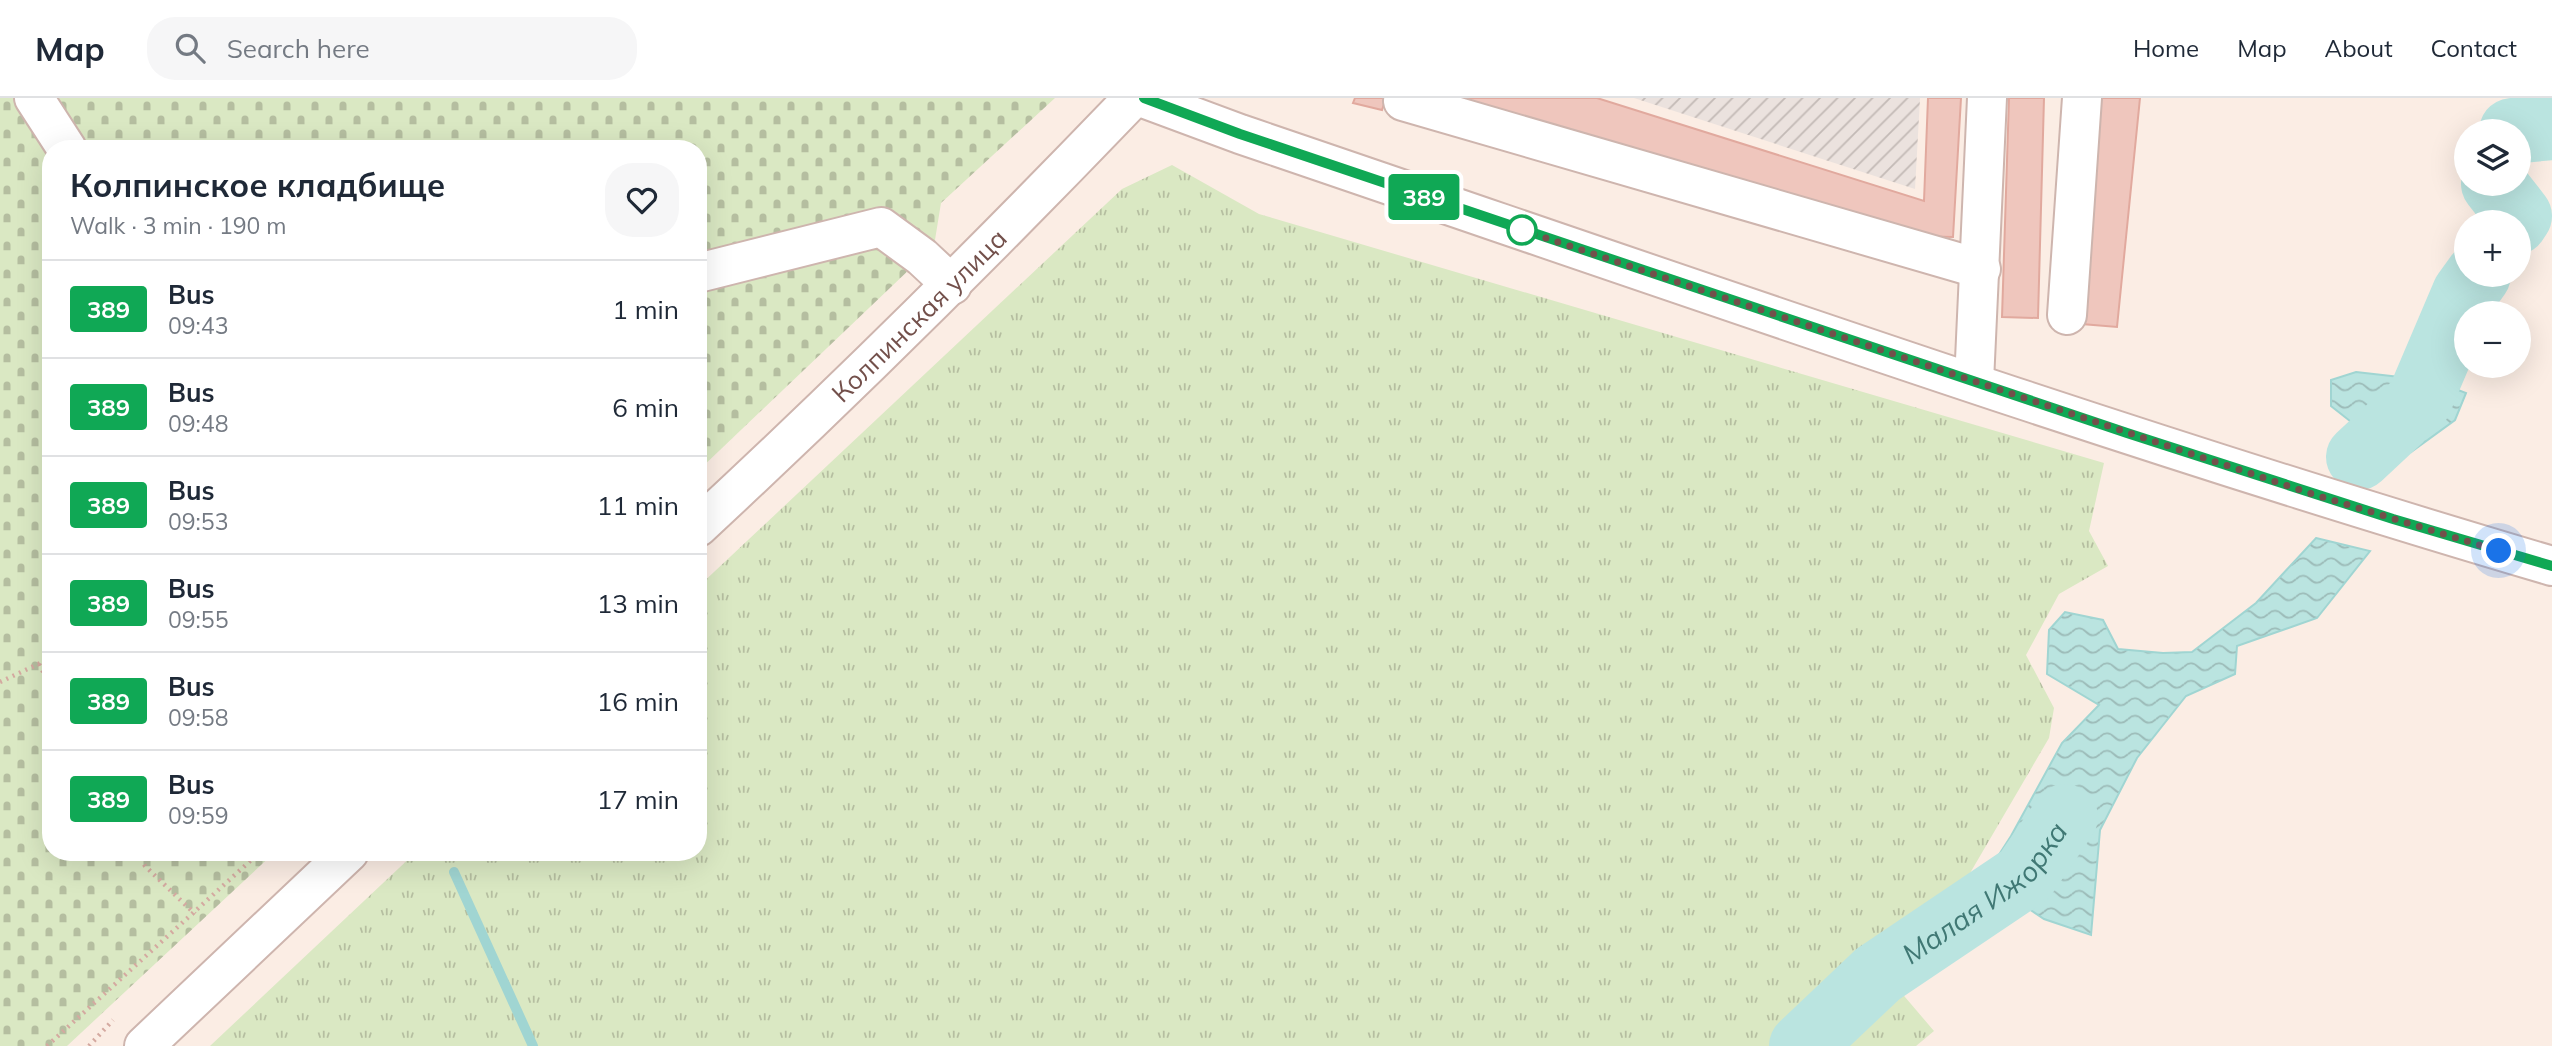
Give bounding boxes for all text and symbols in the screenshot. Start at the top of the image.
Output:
search box [147,17,637,80]
text: Map [35,28,105,69]
icon: search [171,29,209,67]
text: Search here [227,32,370,65]
text: Home [2133,33,2199,63]
text: Map [2237,33,2287,63]
text: About [2325,33,2393,63]
text: Contact [2431,33,2517,63]
map controls [2454,119,2531,378]
button: layers [2454,119,2531,196]
button: heart [605,163,679,237]
text: Колпинское кладбище [70,164,445,205]
line badge: 389 [1384,174,1464,220]
text: 389 [1402,182,1446,212]
button: + [2454,210,2531,287]
text: Walk · 3 min · 190 m [70,211,287,240]
unlabelled marker [1507,215,1537,245]
street label: Колпинская улица [824,221,1013,409]
text: Bus [168,278,214,311]
text: 1 min [612,293,679,326]
text: 389 [87,294,130,324]
button: − [2454,301,2531,378]
text: 09:43 [168,311,228,340]
text: Bus [168,376,214,409]
text: 6 min [612,391,679,424]
text: 389 [87,392,130,422]
text: 09:48 [168,409,228,438]
text: Bus [168,474,214,507]
text: 11 min [597,489,679,522]
text: 389 [87,490,130,520]
text: 09:53 [168,507,228,536]
your location [2481,533,2516,568]
text: Bus [168,572,214,605]
text: 13 min [597,587,679,620]
text: 389 [87,588,130,618]
text: 09:55 [168,605,228,634]
text: Bus [168,670,214,703]
text: 16 min [597,685,679,718]
text: 389 [87,686,130,716]
text: 09:58 [168,703,228,732]
text: Bus [168,768,214,801]
text: 17 min [597,783,679,816]
text: 389 [87,784,130,814]
text: 09:59 [168,801,228,830]
water label: Малая Ижорка [1895,815,2074,971]

